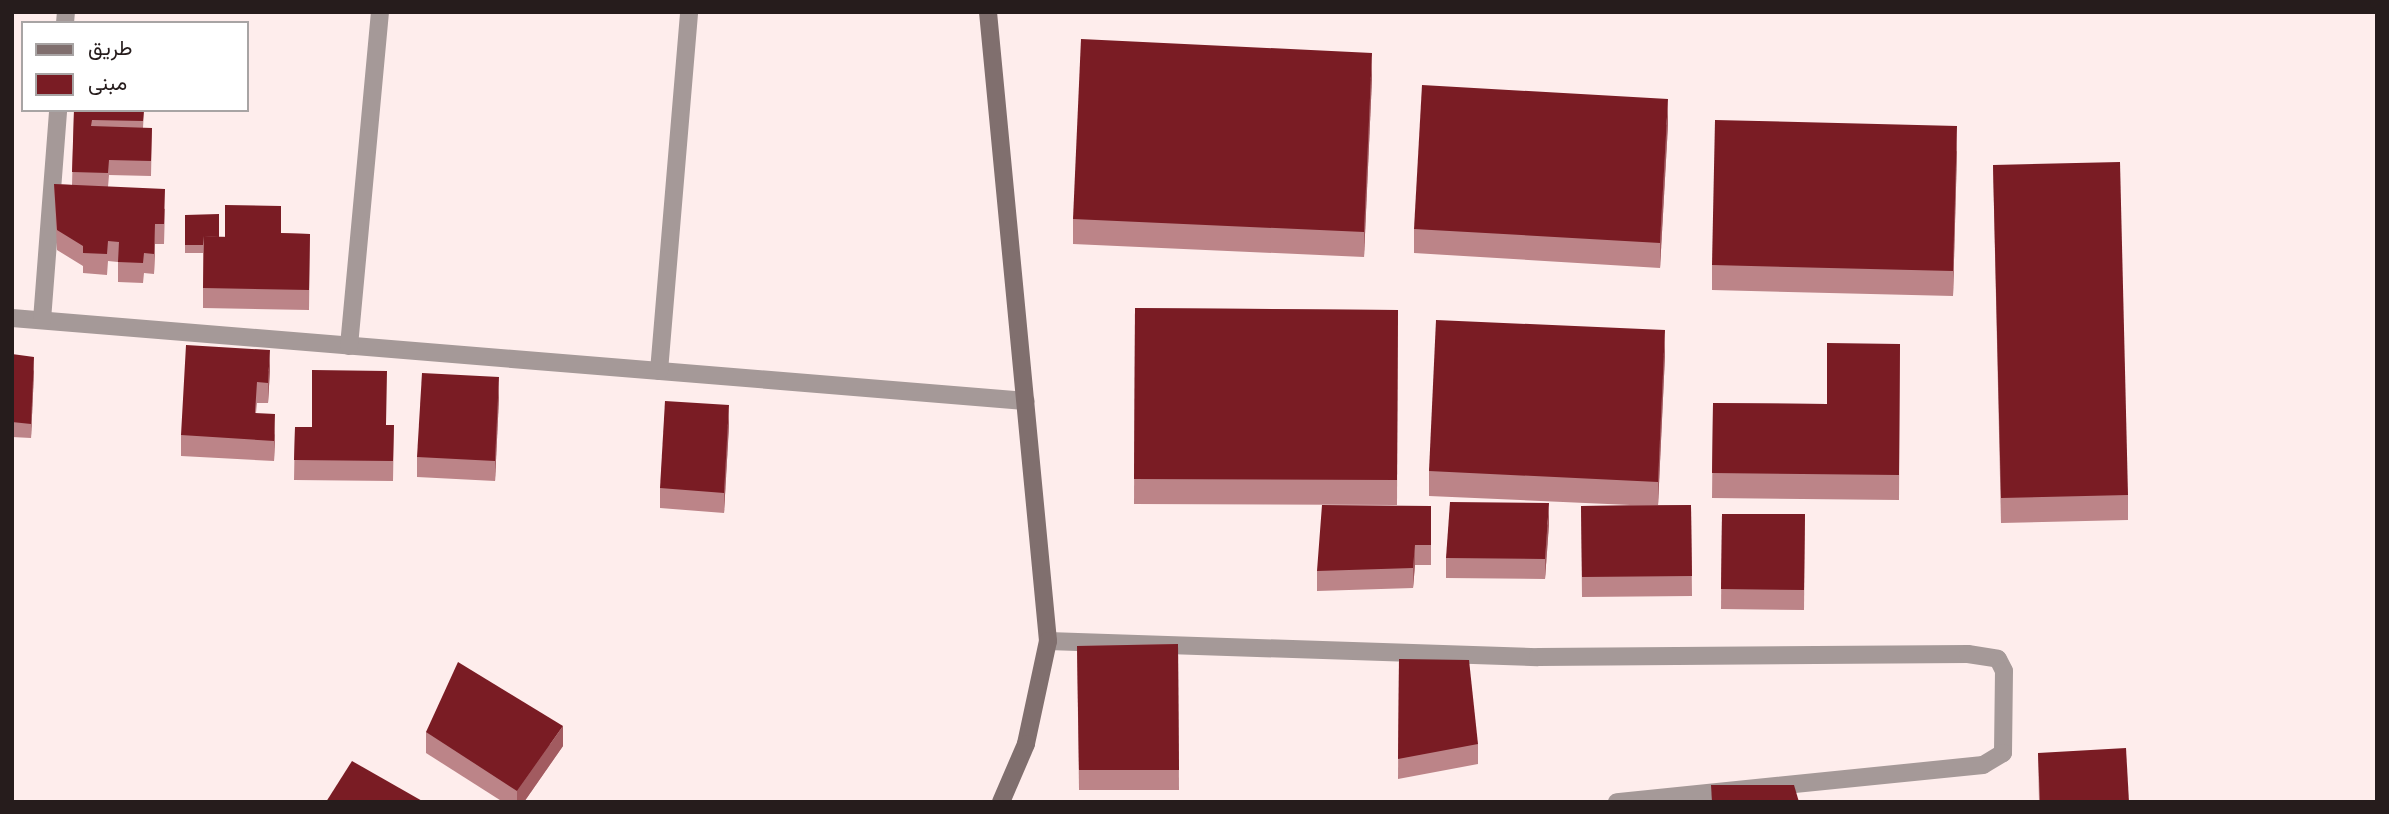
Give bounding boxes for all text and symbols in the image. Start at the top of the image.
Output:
legend [21,21,248,112]
text: طريق [88,35,133,60]
text: مبنى [88,70,127,95]

